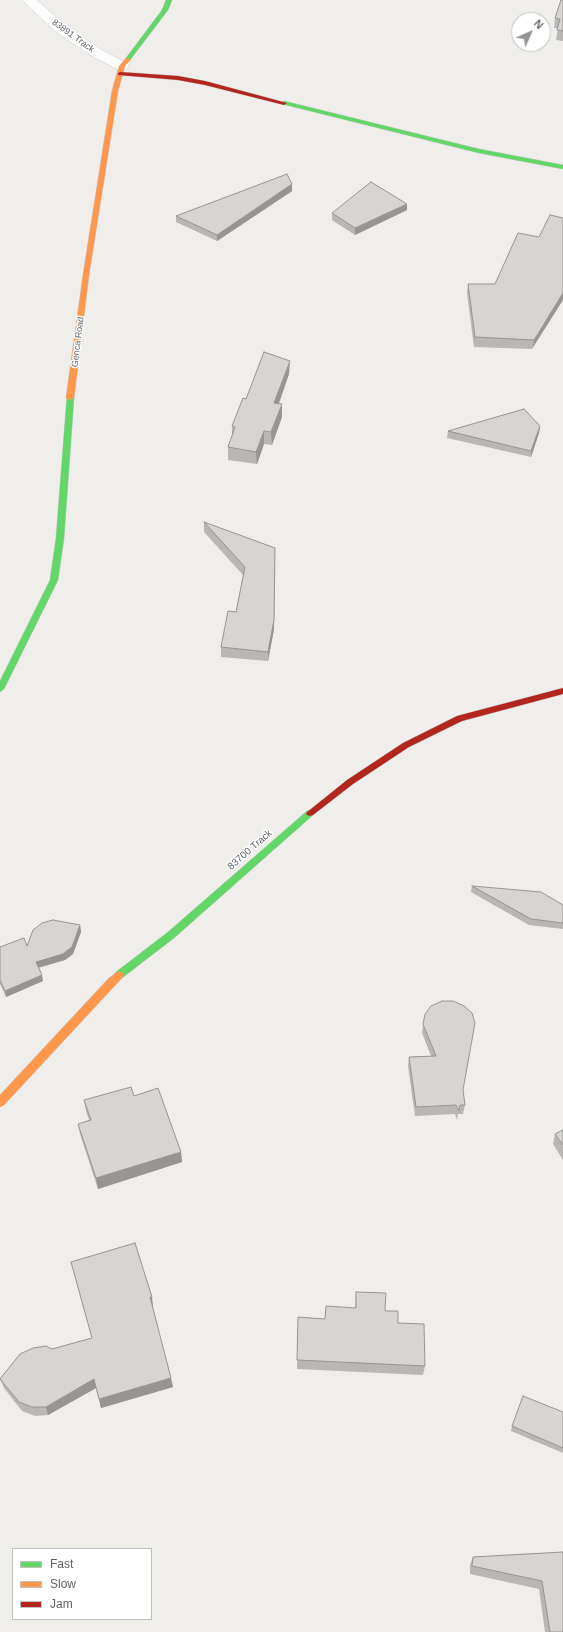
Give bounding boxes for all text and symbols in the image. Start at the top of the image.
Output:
north arrow [511,12,551,52]
street label: 83891 Track [50,17,96,55]
text: N [532,17,546,31]
street label: Genca Road [70,316,86,368]
street label: 83700 Track [225,827,275,873]
legend [12,1548,152,1620]
text: Fast [50,1557,73,1571]
text: Slow [50,1577,76,1591]
text: Jam [50,1597,73,1611]

